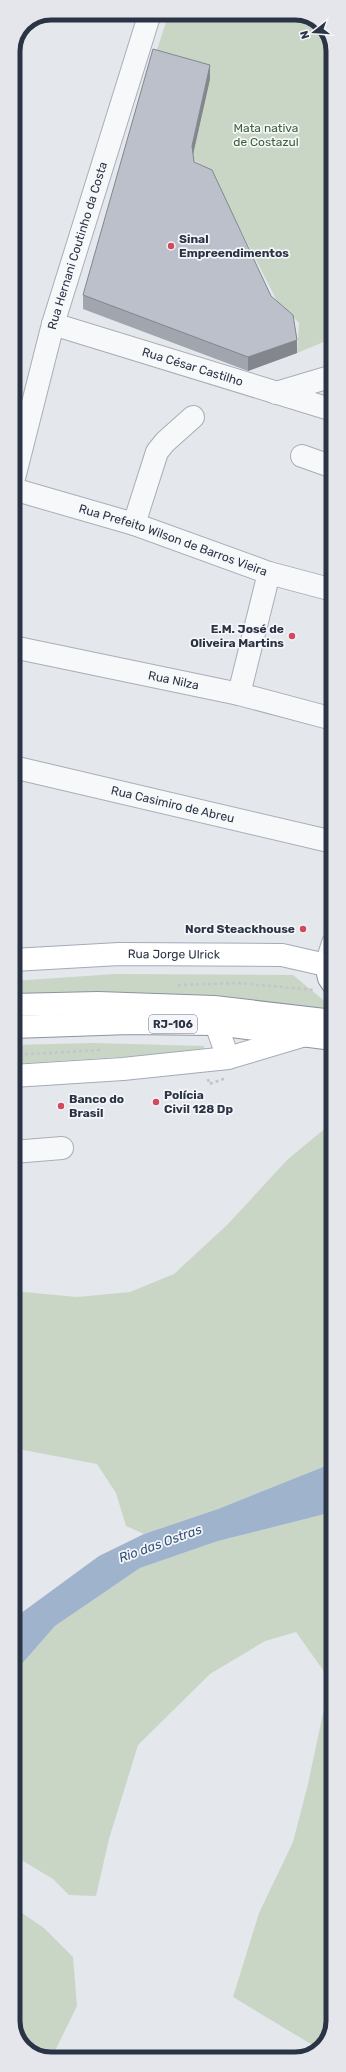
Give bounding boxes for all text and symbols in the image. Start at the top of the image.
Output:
north arrow [294,12,334,52]
text: N [298,29,312,40]
park label: Mata nativa de Costazul [233,121,299,149]
street label: Rua Hernani Coutinho da Costa [45,160,110,331]
place label: Sinal Empreendimentos [179,232,289,260]
marker: Sinal Empreendimentos [166,241,176,251]
street label: Rua César Castilho [140,345,245,389]
street label: Rua Prefeito Wilson de Barros Vieira [77,501,269,579]
place label: E.M. José de Oliveira Martins [190,622,284,650]
marker: E.M. José de Oliveira Martins [287,631,297,641]
street label: Rua Nilza [147,668,200,692]
street label: Rua Casimiro de Abreu [110,783,236,826]
place label: Nord Steackhouse [185,922,295,936]
marker: Nord Steackhouse [298,924,308,934]
street label: Rua Jorge Ulrick [128,947,221,962]
road number: RJ-106 [149,1015,197,1033]
place label: Polícia Civil 128 Dp [164,1088,233,1116]
place label: Banco do Brasil [69,1092,124,1120]
marker: Polícia Civil 128 Dp [151,1097,161,1107]
marker: Banco do Brasil [56,1101,66,1111]
water label: Rio das Ostras [117,1521,204,1565]

